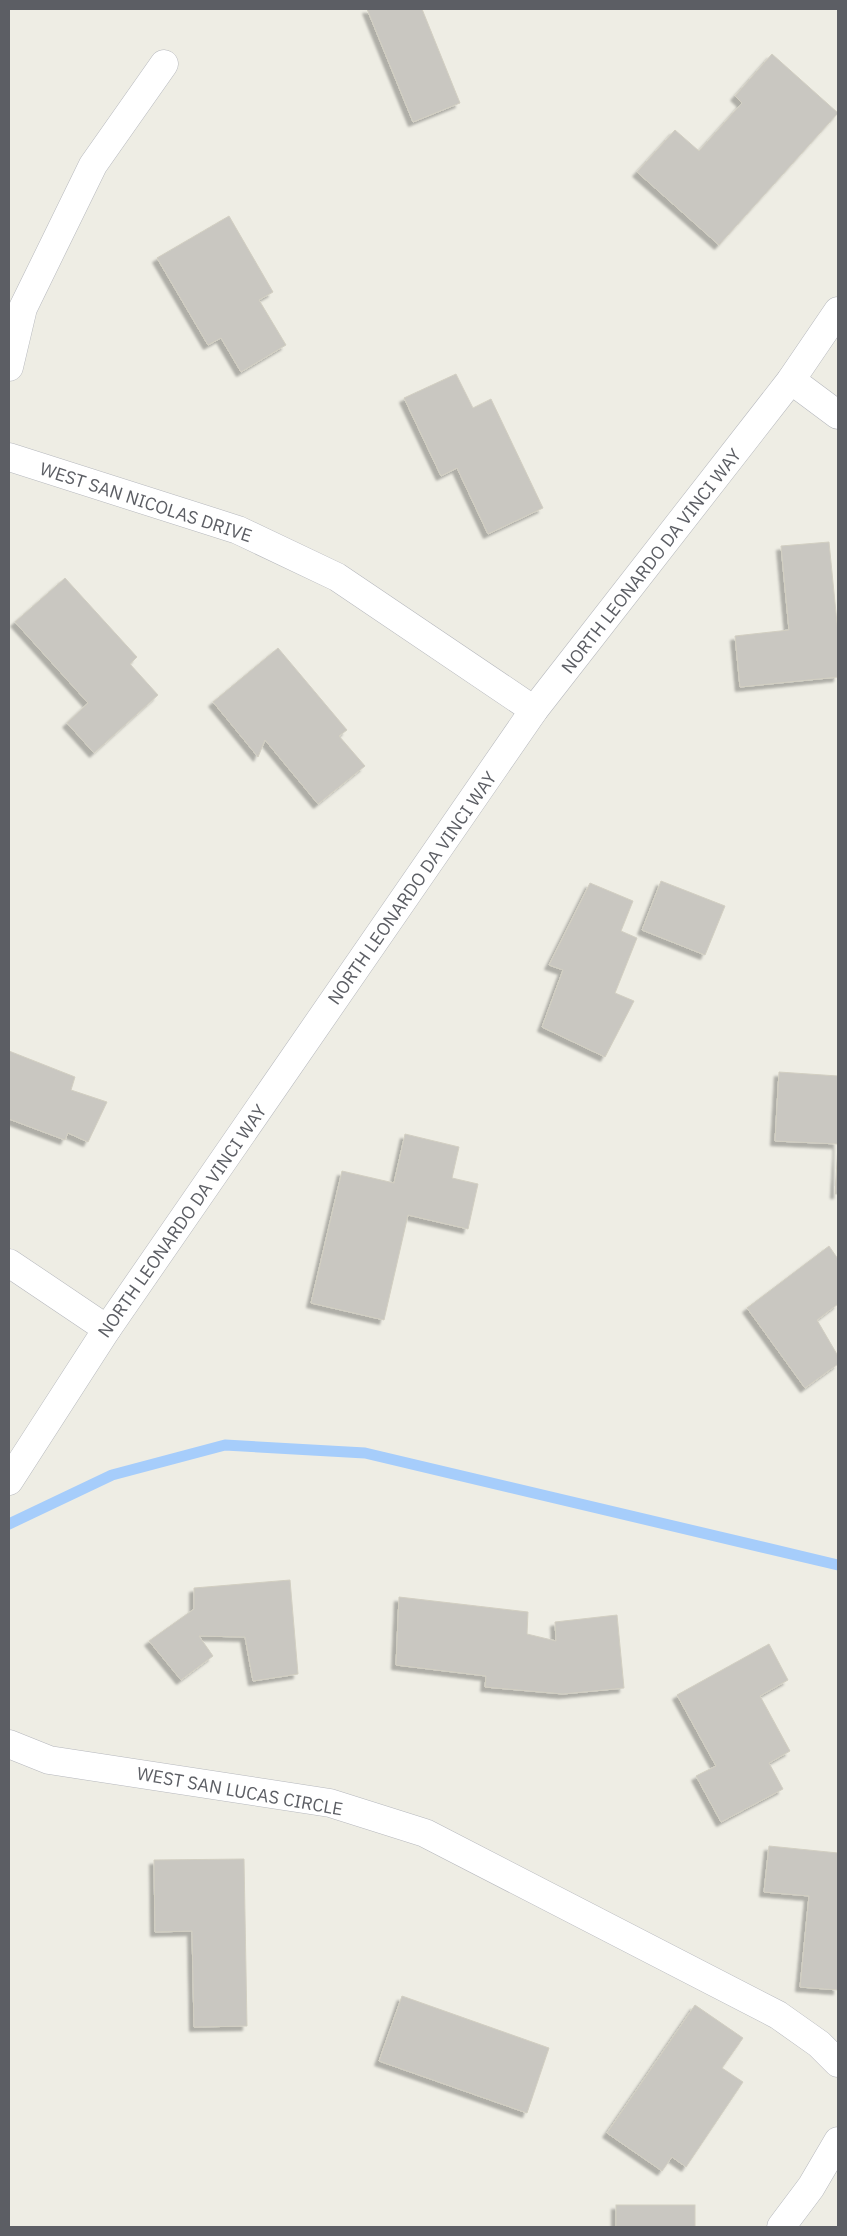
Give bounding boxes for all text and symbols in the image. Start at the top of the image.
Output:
street label: NORTH LEONARDO DA VINCI WAY [556,444,746,678]
street label: WEST SAN NICOLAS DRIVE [37,457,255,547]
street label: NORTH LEONARDO DA VINCI WAY [322,767,502,1009]
street label: NORTH LEONARDO DA VINCI WAY [92,1100,272,1342]
street label: WEST SAN LUCAS CIRCLE [135,1762,345,1820]

